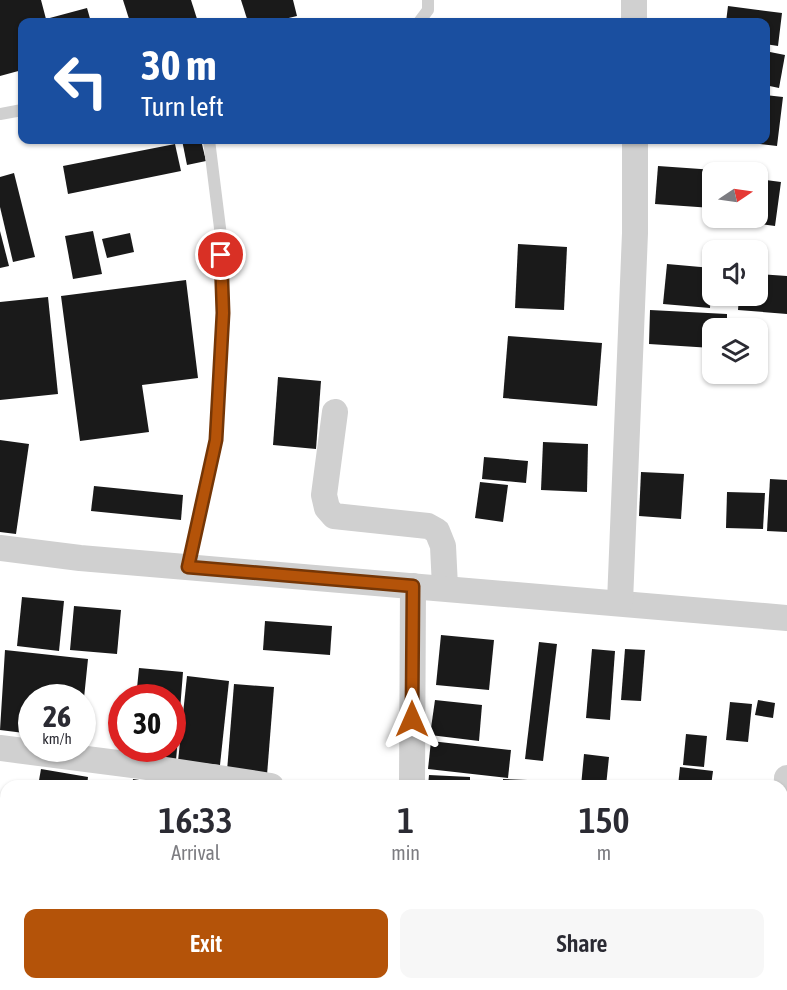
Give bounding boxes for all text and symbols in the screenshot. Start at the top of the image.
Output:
text: 30 m [141,41,216,89]
icon: left [42,42,120,120]
text: Turn left [141,91,224,122]
north arrow [702,162,768,228]
map controls [702,162,768,384]
pin [195,229,246,280]
icon: arrive [204,238,237,271]
button: sound [702,240,768,306]
button: layers [702,318,768,384]
speed limit sign: 30 [108,684,186,762]
position arrow [380,687,444,751]
text: 26 [43,699,71,733]
text: km/h [42,730,72,747]
text: 16:33 [159,799,233,841]
text: 1 [397,799,414,841]
text: 150 [579,799,629,841]
text: Arrival [171,841,220,864]
text: min [391,841,420,864]
text: m [597,841,611,864]
button: Exit [24,909,388,978]
button: Share [400,909,764,978]

